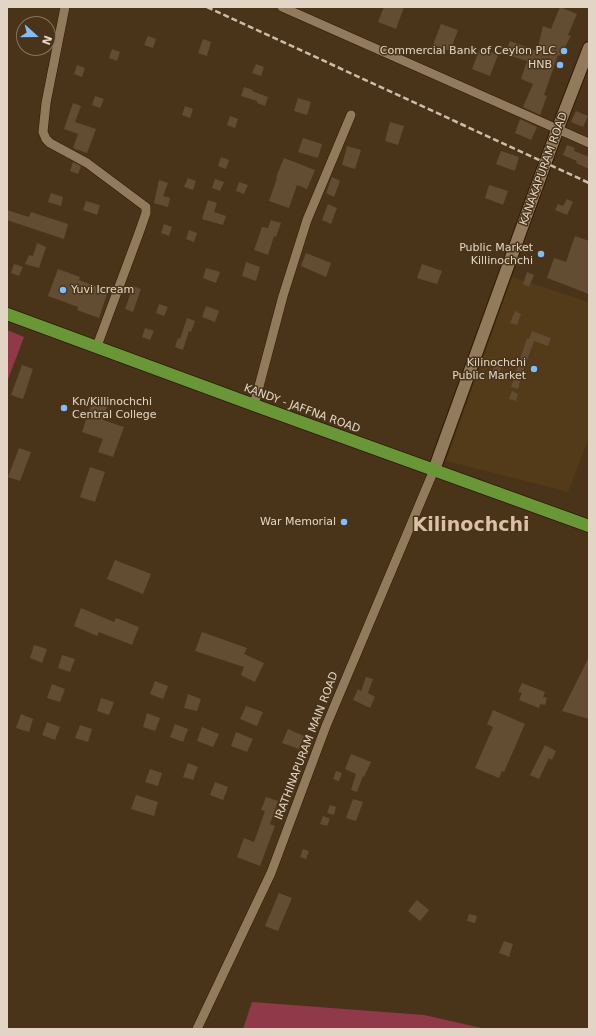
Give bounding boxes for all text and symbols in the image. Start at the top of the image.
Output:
north arrow [16,16,56,56]
text: N [39,33,54,47]
place label: Commercial Bank of Ceylon PLC [380,44,556,58]
marker: Commercial Bank of Ceylon PLC [559,46,569,56]
place label: HNB [528,58,552,72]
marker: HNB [555,60,565,70]
street label: KANAKAPURAM ROAD [517,111,571,227]
place label: Public Market Killinochchi [459,241,533,267]
marker: Public Market Killinochchi [536,249,546,259]
place label: Yuvi Icream [71,283,134,297]
marker: Yuvi Icream [58,285,68,295]
place label: Kilinochchi Public Market [452,356,526,382]
marker: Kilinochchi Public Market [529,364,539,374]
street label: KANDY - JAFFNA ROAD [242,382,362,436]
place label: Kn/Killinochchi Central College [72,395,157,421]
marker: Kn/Killinochchi Central College [59,403,69,413]
place label: War Memorial [260,515,336,529]
district label: Kilinochchi [413,515,529,537]
marker: War Memorial [339,517,349,527]
street label: IRATHINAPURAM MAIN ROAD [273,670,341,822]

